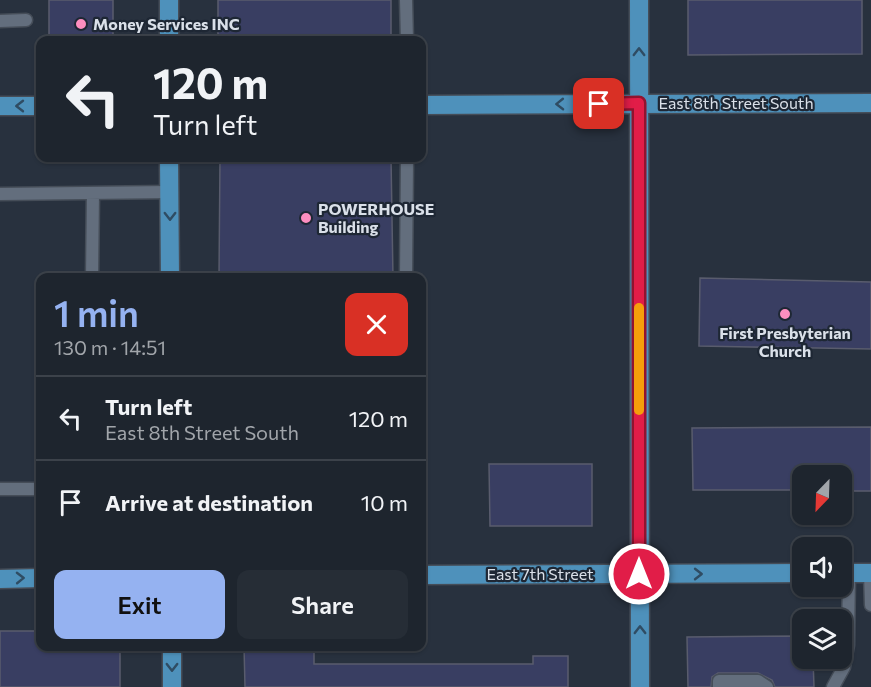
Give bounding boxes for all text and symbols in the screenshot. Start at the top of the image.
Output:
place label: Money Services INC [93,14,240,33]
marker: Money Services INC [74,17,88,31]
one-way arrow [633,47,645,56]
text: 120 m [153,56,268,108]
icon: left [54,60,132,138]
pin [573,78,624,129]
icon: arrive [582,87,615,120]
street label: East 8th Street South [658,93,814,112]
one-way arrow [555,98,564,110]
one-way arrow [16,100,25,112]
text: Turn left [153,108,257,141]
place label: POWERHOUSE Building [318,199,434,236]
one-way arrow [164,211,176,220]
marker: POWERHOUSE Building [299,211,313,225]
text: 1 min [54,290,139,334]
button: close [345,293,408,356]
marker: First Presbyterian Church [778,307,792,321]
place label: First Presbyterian Church [719,323,851,360]
text: 130 m · 14:51 [54,335,166,359]
text: Turn left [105,393,192,420]
icon: left [54,402,87,435]
text: 120 m [349,405,408,432]
text: East 8th Street South [105,420,299,444]
north arrow [792,465,852,525]
map controls [792,465,852,669]
icon: arrive [54,486,87,519]
text: Arrive at destination [105,489,313,516]
text: 10 m [361,489,408,516]
button: sound [792,537,852,597]
position arrow [607,542,671,606]
street label: East 7th Street [486,564,594,583]
one-way arrow [693,568,702,580]
button: Exit [54,570,225,639]
button: Share [237,570,408,639]
one-way arrow [16,572,25,584]
button: layers [792,609,852,669]
one-way arrow [634,626,646,635]
one-way arrow [166,662,178,671]

